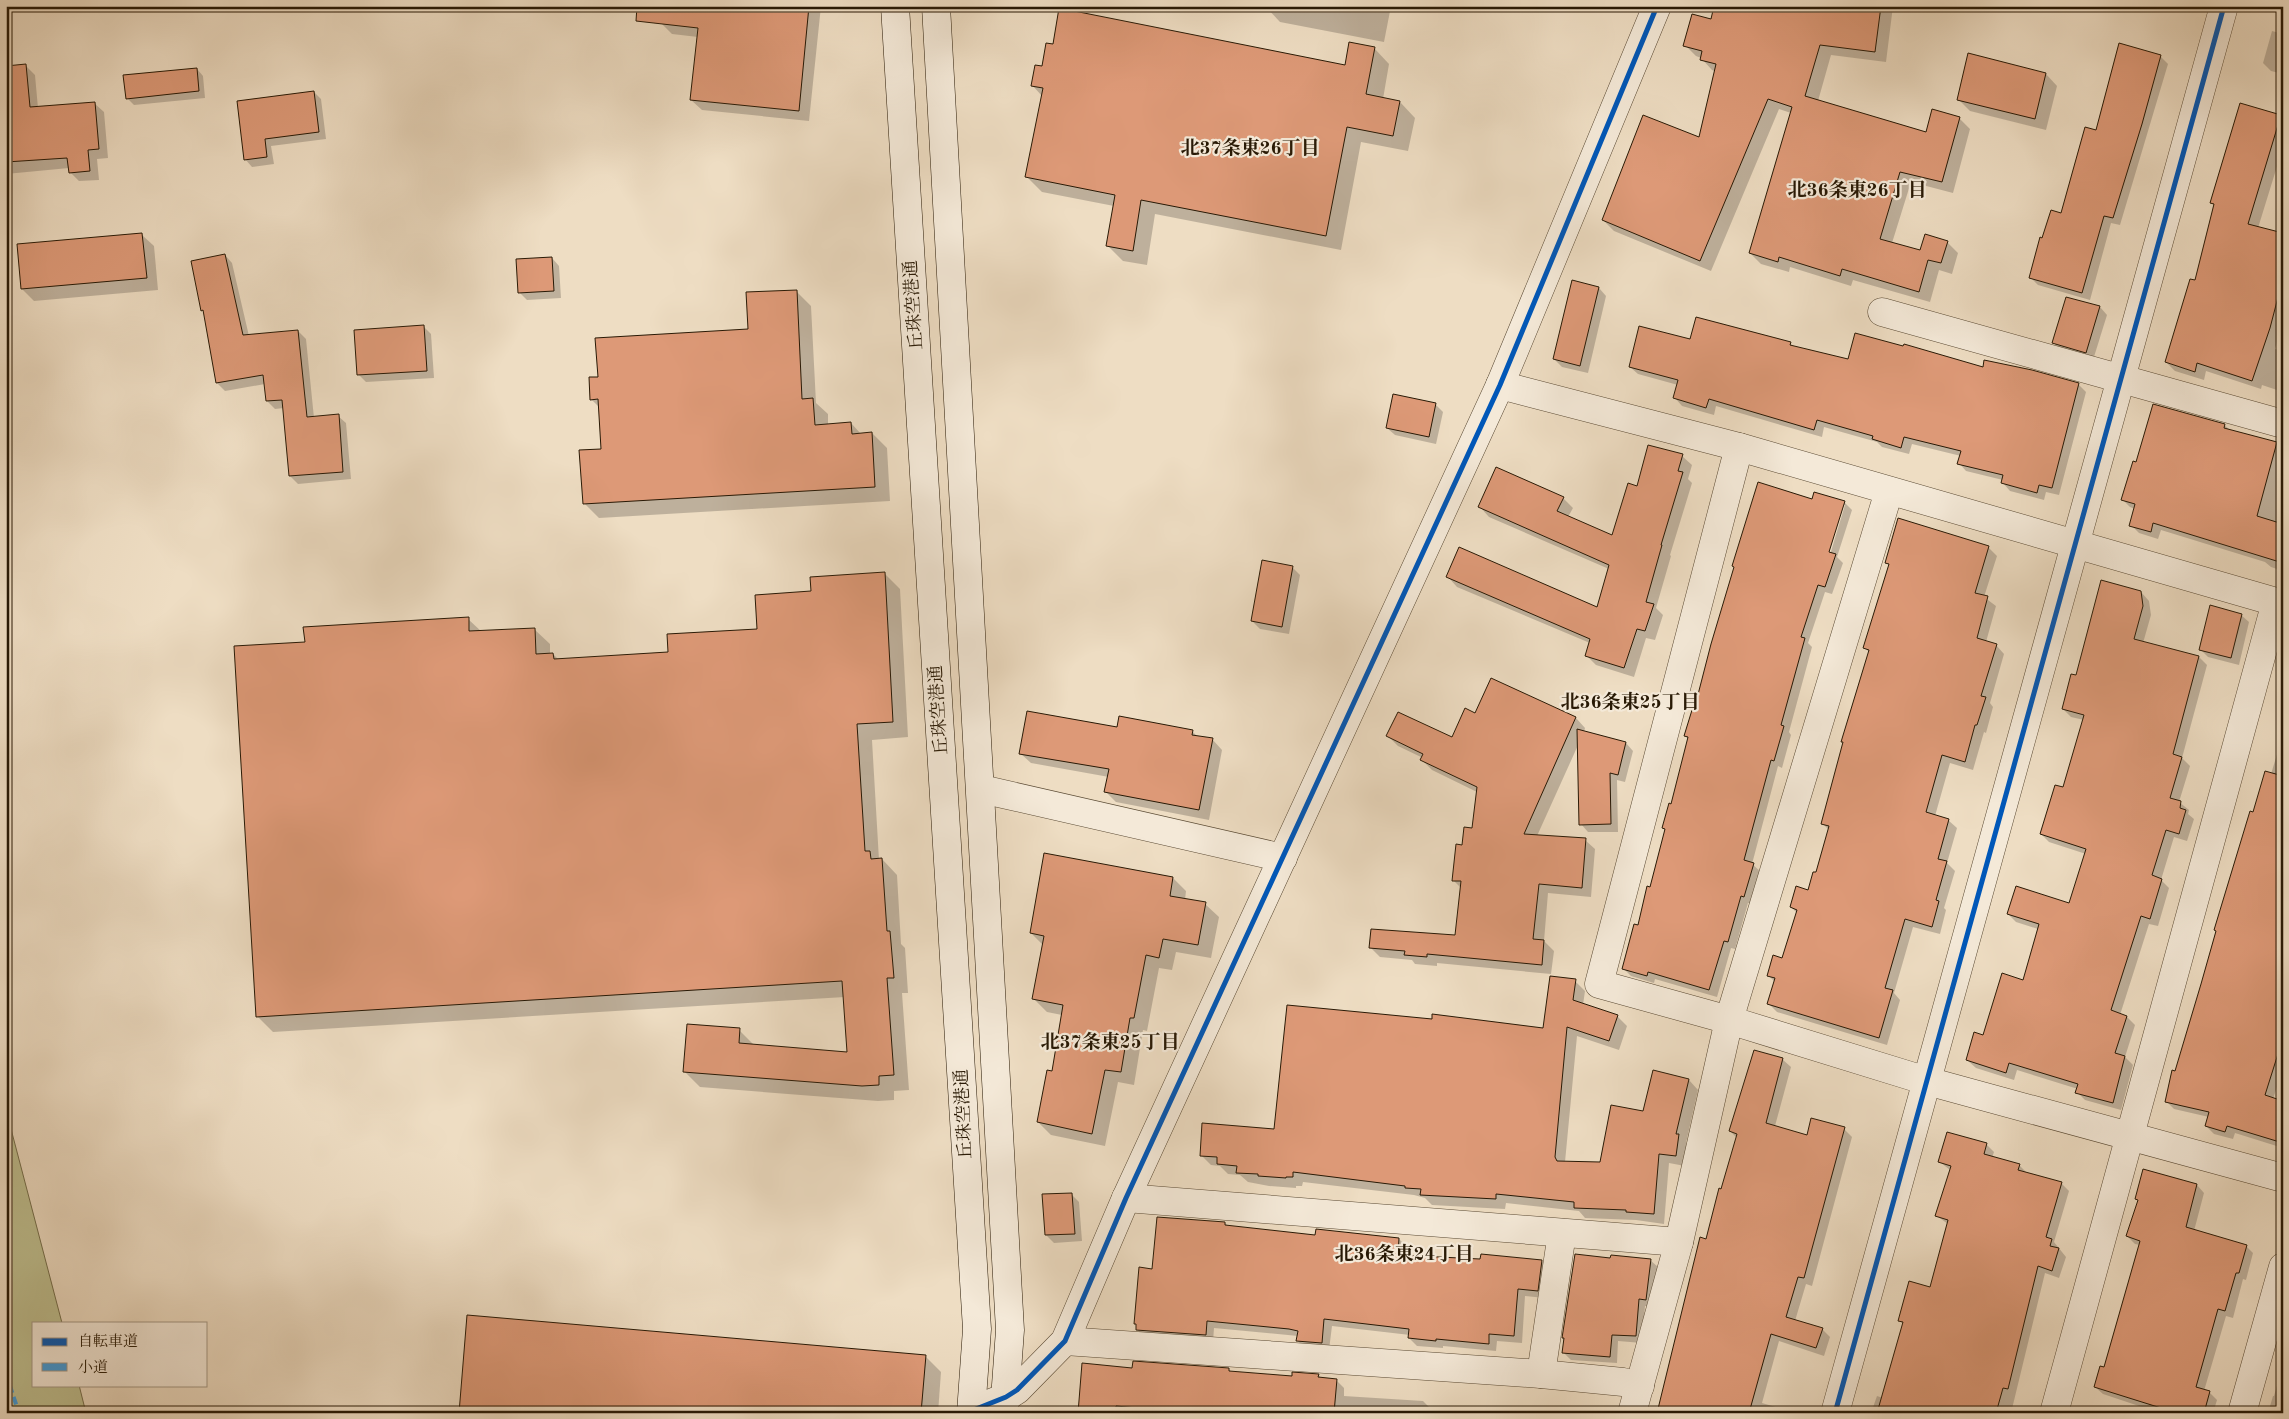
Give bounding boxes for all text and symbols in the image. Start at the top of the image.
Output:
district label: 北37条東26丁目 [1180,137,1320,159]
district label: 北36条東26丁目 [1787,179,1927,201]
street label: 丘珠空港通 [900,259,926,351]
street label: 丘珠空港通 [925,664,951,756]
district label: 北36条東25丁目 [1560,691,1700,713]
district label: 北37条東25丁目 [1040,1031,1180,1053]
street label: 丘珠空港通 [951,1069,975,1160]
district label: 北36条東24丁目 [1334,1243,1474,1265]
legend [32,1322,208,1386]
text: 自転車道 [78,1333,138,1350]
text: 小道 [78,1359,108,1376]

